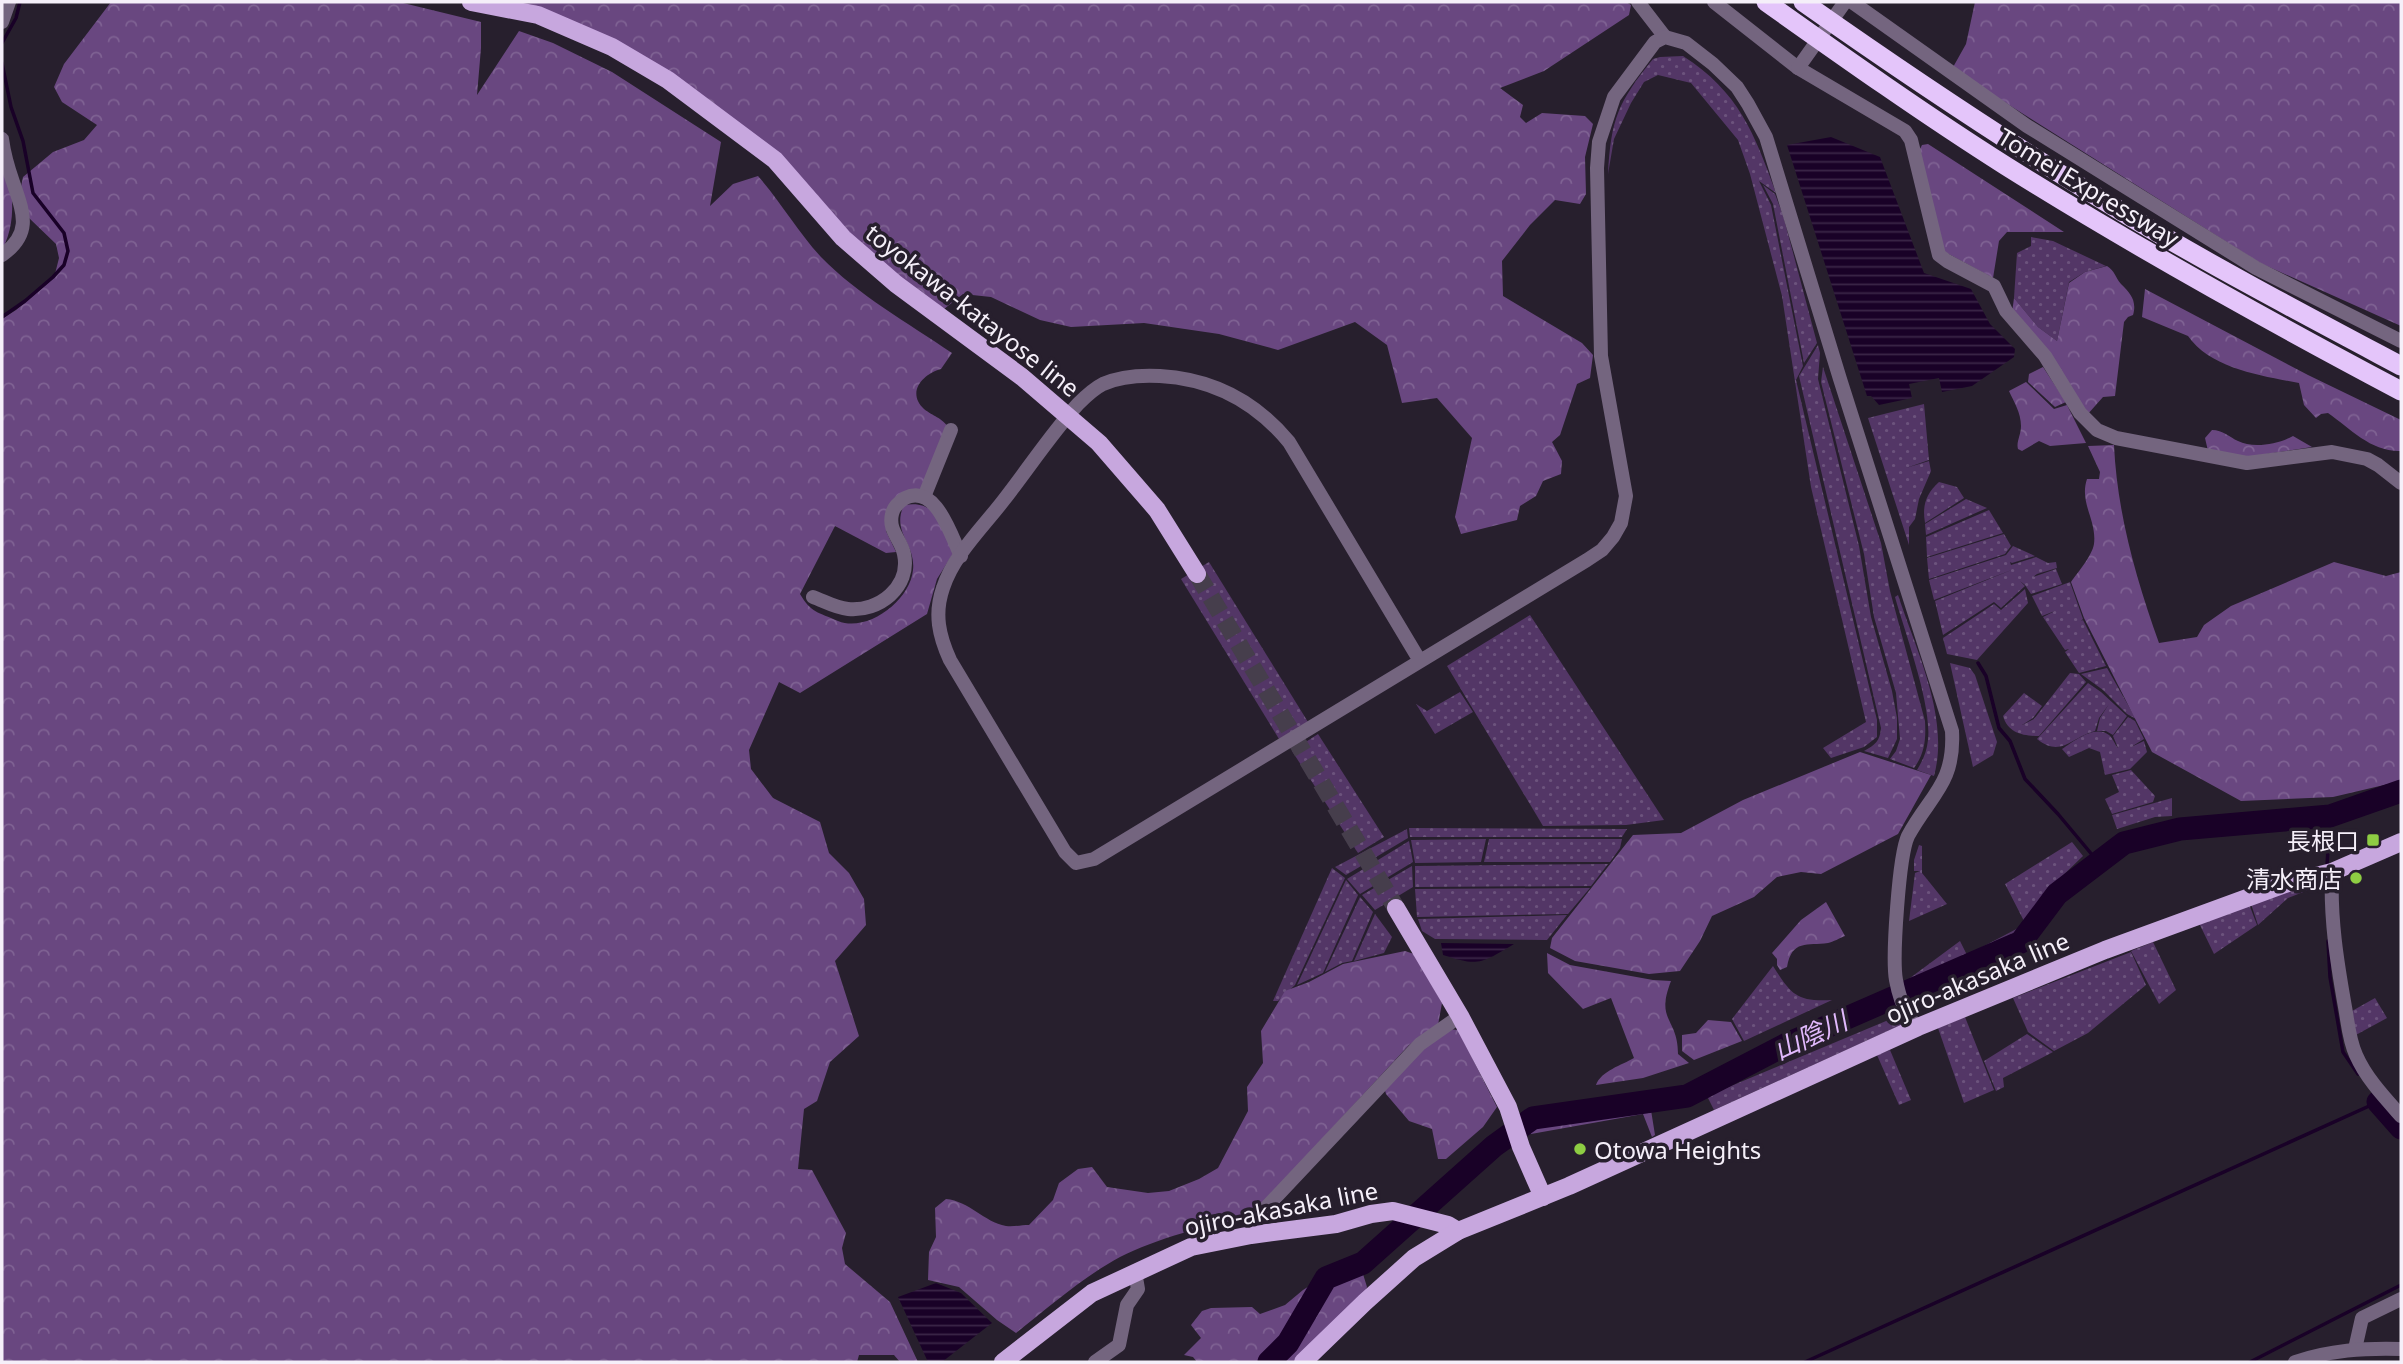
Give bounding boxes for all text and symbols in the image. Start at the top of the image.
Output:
street label: Tomei Expressway [1992,120,2186,255]
street label: toyokawa-katayose line [859,216,1087,404]
place label: 長根口 [2287,824,2359,857]
marker: 長根口 [2365,832,2381,848]
place label: 清水商店 [2246,862,2342,895]
marker: 清水商店 [2348,870,2364,886]
street label: ojiro-akasaka line [1880,923,2074,1031]
water label: 山陰川 [1767,1001,1856,1068]
place label: Otowa Heights [1594,1133,1761,1166]
marker: Otowa Heights [1572,1141,1588,1157]
street label: ojiro-akasaka line [1181,1173,1381,1243]

